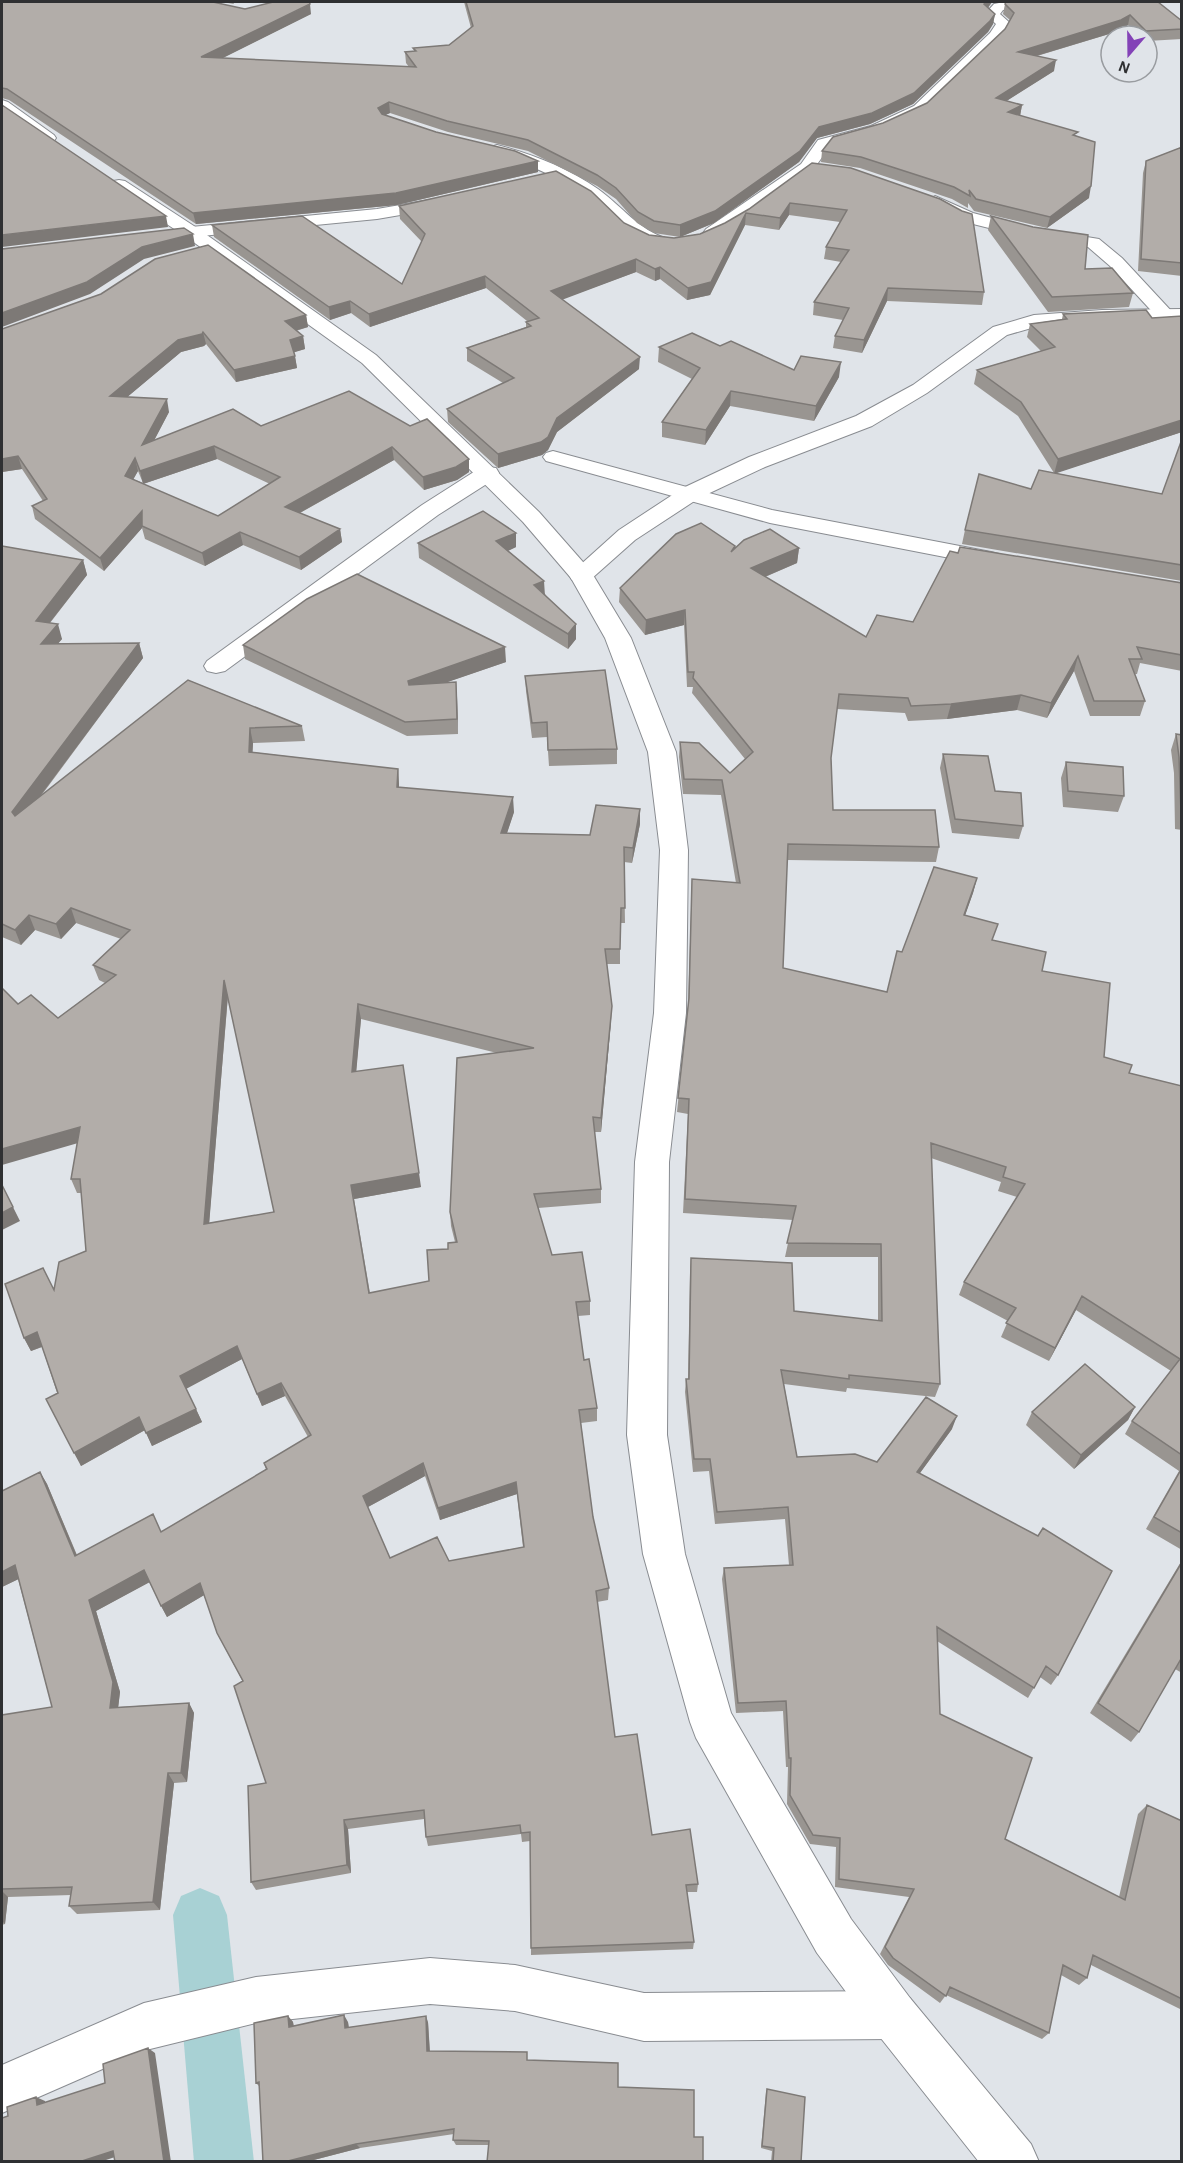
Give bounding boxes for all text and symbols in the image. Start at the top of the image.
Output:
north arrow [1099,24,1159,84]
text: N [1116,58,1132,77]

